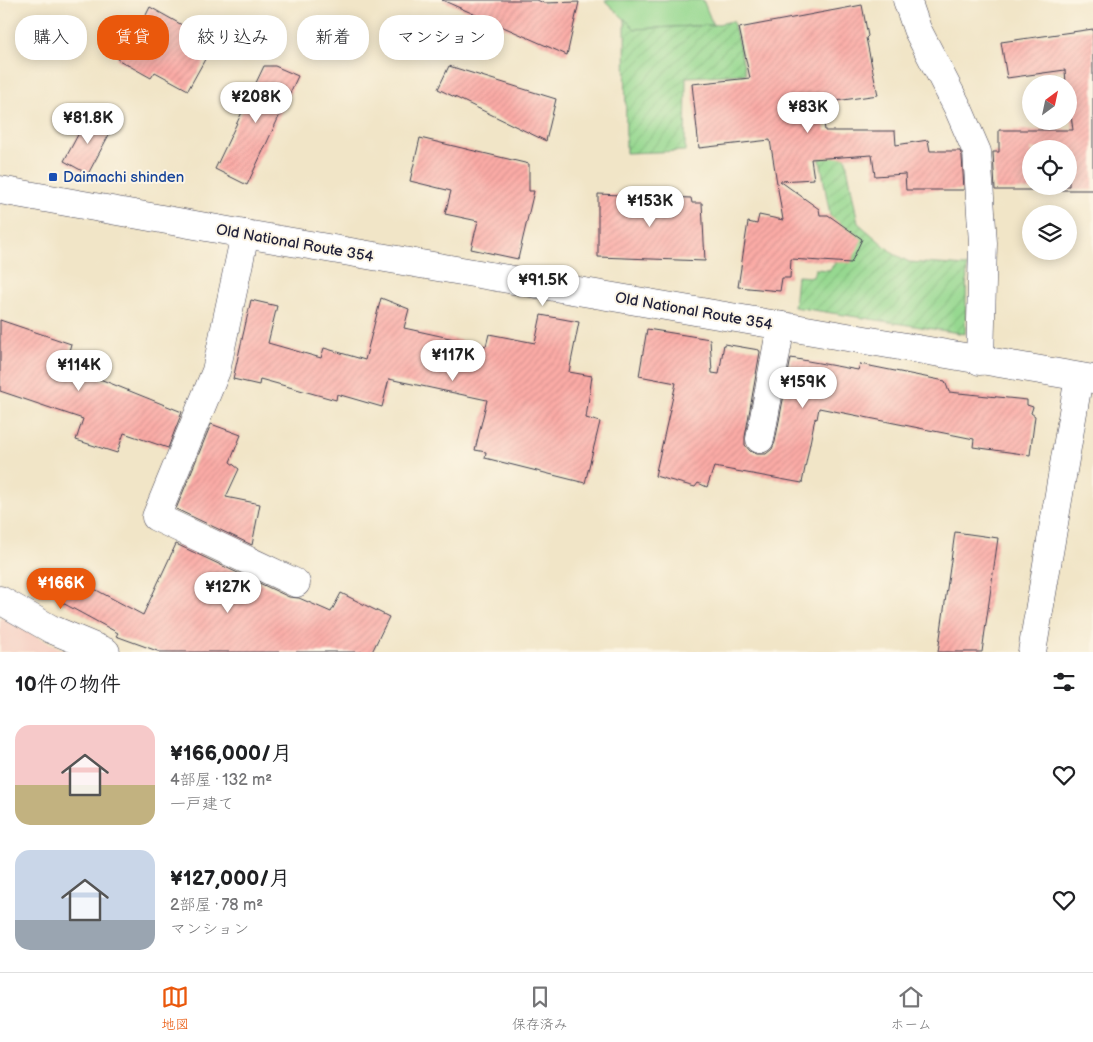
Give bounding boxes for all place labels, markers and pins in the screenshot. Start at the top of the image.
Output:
pin: ¥208K [221,82,291,124]
pin: ¥83K [778,92,838,134]
pin: ¥81.8K [47,102,129,145]
place label: Daimachi shinden [63,168,184,187]
marker: Daimachi shinden [47,171,59,183]
pin: ¥153K [615,186,685,228]
pin: ¥91.5K [502,264,584,307]
pin: ¥117K [418,340,488,382]
pin: ¥114K [44,350,114,392]
pin: ¥159K [768,366,838,409]
pin: ¥166K [26,568,96,610]
pin: ¥127K [193,572,263,614]

